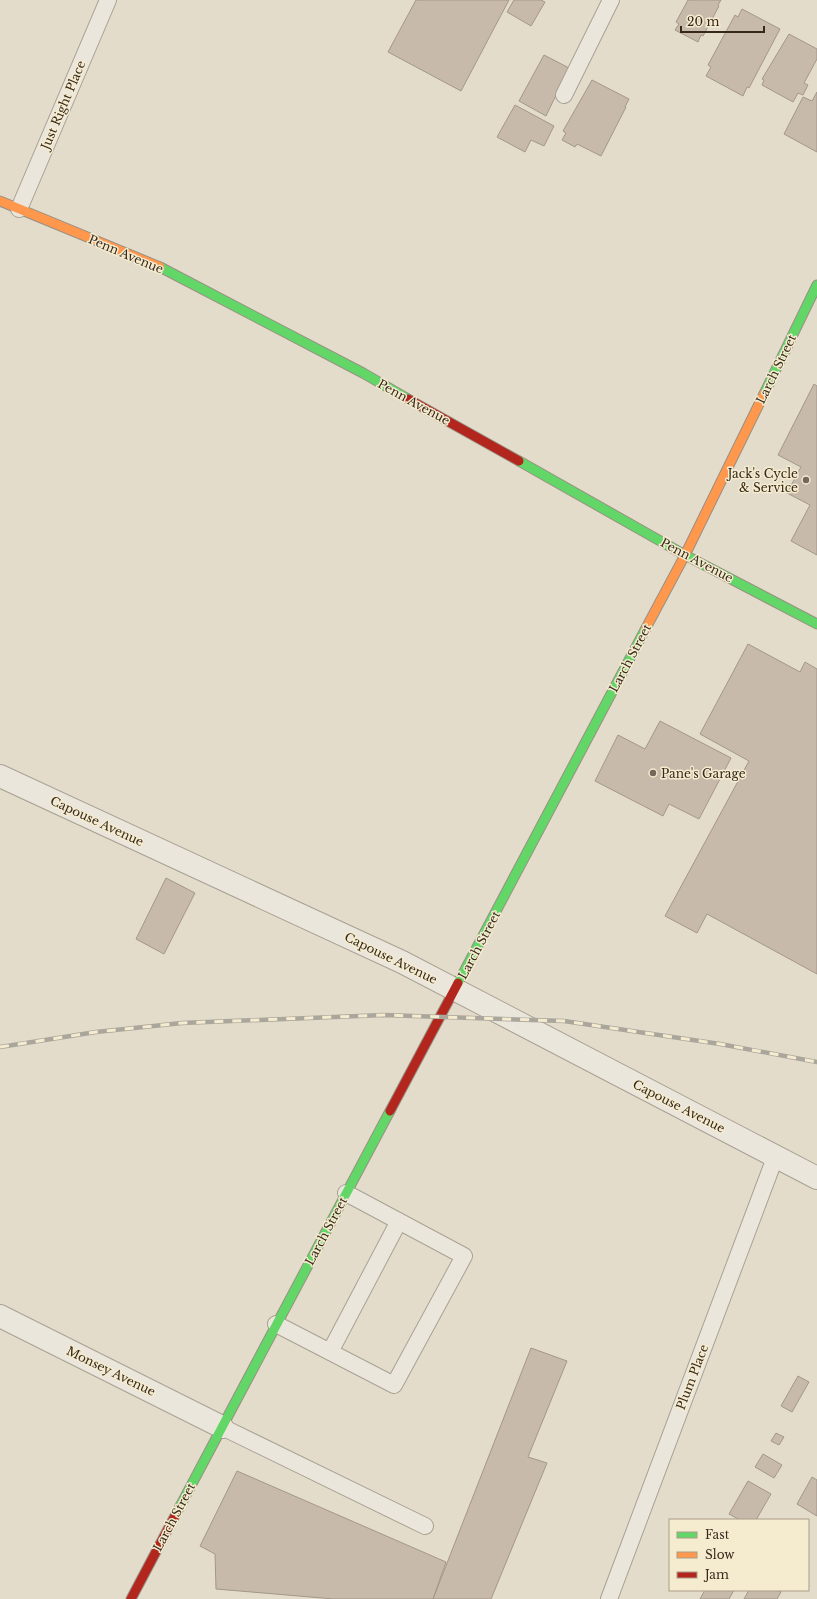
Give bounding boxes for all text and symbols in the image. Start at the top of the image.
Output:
scale bar [681,8,764,34]
text: 20 m [687,14,719,29]
street label: Just Right Place [37,58,89,154]
street label: Penn Avenue [86,231,166,277]
street label: Larch Street [753,332,799,406]
street label: Penn Avenue [375,376,453,428]
place label: Jack's Cycle & Service [726,466,798,495]
marker: Jack's Cycle & Service [801,475,811,485]
street label: Penn Avenue [658,535,736,585]
street label: Larch Street [606,621,654,695]
place label: Pane's Garage [661,766,746,781]
marker: Pane's Garage [648,768,658,778]
street label: Capouse Avenue [48,793,146,849]
street label: Larch Street [455,908,503,982]
street label: Capouse Avenue [342,929,440,987]
street label: Capouse Avenue [630,1076,728,1136]
street label: Larch Street [302,1194,350,1268]
street label: Plum Place [673,1342,711,1412]
street label: Monsey Avenue [64,1343,158,1399]
street label: Larch Street [150,1480,198,1554]
legend [669,1519,809,1591]
text: Fast [705,1527,730,1542]
text: Slow [705,1547,735,1562]
text: Jam [703,1567,729,1582]

